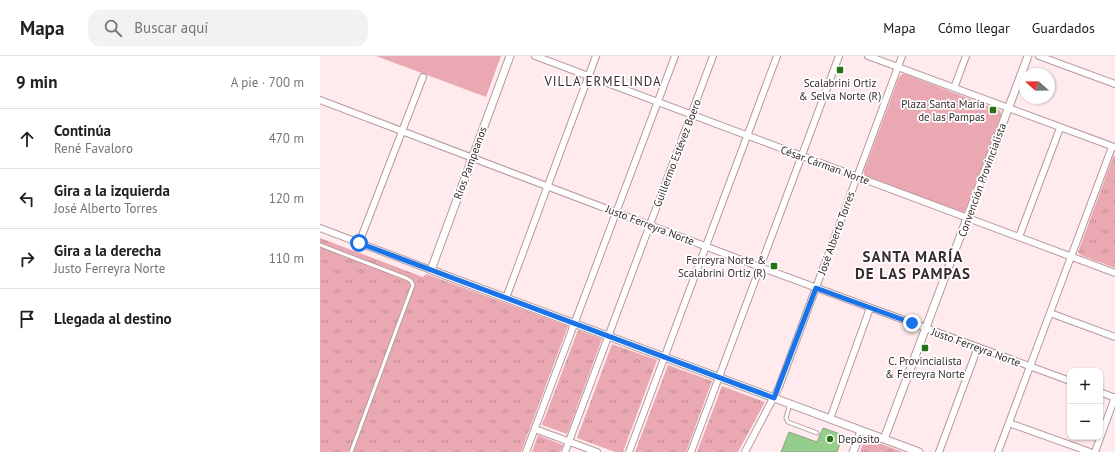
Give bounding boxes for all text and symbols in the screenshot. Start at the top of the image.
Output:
search box [88,10,368,46]
text: Mapa [20,16,64,40]
icon: search [102,17,124,39]
text: Buscar aquí [134,18,208,37]
text: Mapa [883,19,916,37]
text: Cómo llegar [938,19,1010,37]
text: Guardados [1032,19,1095,37]
marker: Scalabrini Ortiz & Selva Norte (R) [835,65,845,75]
north arrow [1019,68,1055,104]
text: 9 min [16,71,57,93]
district label: VILLA ERMELINDA [543,73,662,90]
text: A pie · 700 m [231,74,304,91]
place label: Scalabrini Ortiz & Selva Norte (R) [799,76,881,103]
street label: Guillermo Estévez Boero [650,97,704,209]
place label: Plaza Santa María de las Pampas [901,97,985,124]
marker: Plaza Santa María de las Pampas [988,105,998,115]
text: Continúa [54,121,111,140]
street label: Convención Provincialista [955,121,1009,239]
street label: Ríos Pampeanos [450,124,490,201]
icon: ahead [16,128,38,150]
text: 470 m [269,130,304,147]
text: René Favaloro [54,140,133,157]
street label: César Cárman Norte [779,142,872,188]
text: Gira a la izquierda [54,181,170,200]
icon: left [16,188,38,210]
street label: José Alberto Torres [814,189,858,277]
text: 120 m [269,190,304,207]
text: José Alberto Torres [54,200,157,217]
street label: Justo Ferreyra Norte [603,201,697,249]
route start [350,234,368,252]
text: Gira a la derecha [54,241,161,260]
district label: SANTA MARÍA DE LAS PAMPAS [855,247,971,283]
icon: right [16,248,38,270]
text: 110 m [269,250,304,267]
place label: Ferreyra Norte & Scalabrini Ortiz (R) [678,253,766,280]
text: Justo Ferreyra Norte [54,260,165,277]
marker: Ferreyra Norte & Scalabrini Ortiz (R) [769,261,779,271]
icon: arrive [16,308,38,330]
text: Llegada al destino [54,309,172,328]
route end [903,314,921,332]
street label: Justo Ferreyra Norte [928,324,1023,370]
marker: C. Provincialista & Ferreyra Norte [920,343,930,353]
place label: C. Provincialista & Ferreyra Norte [885,354,965,381]
map controls [1067,368,1103,440]
button: + [1067,368,1103,404]
button: − [1067,404,1103,440]
place label: Depósito [838,432,880,446]
marker: Depósito [825,434,835,444]

